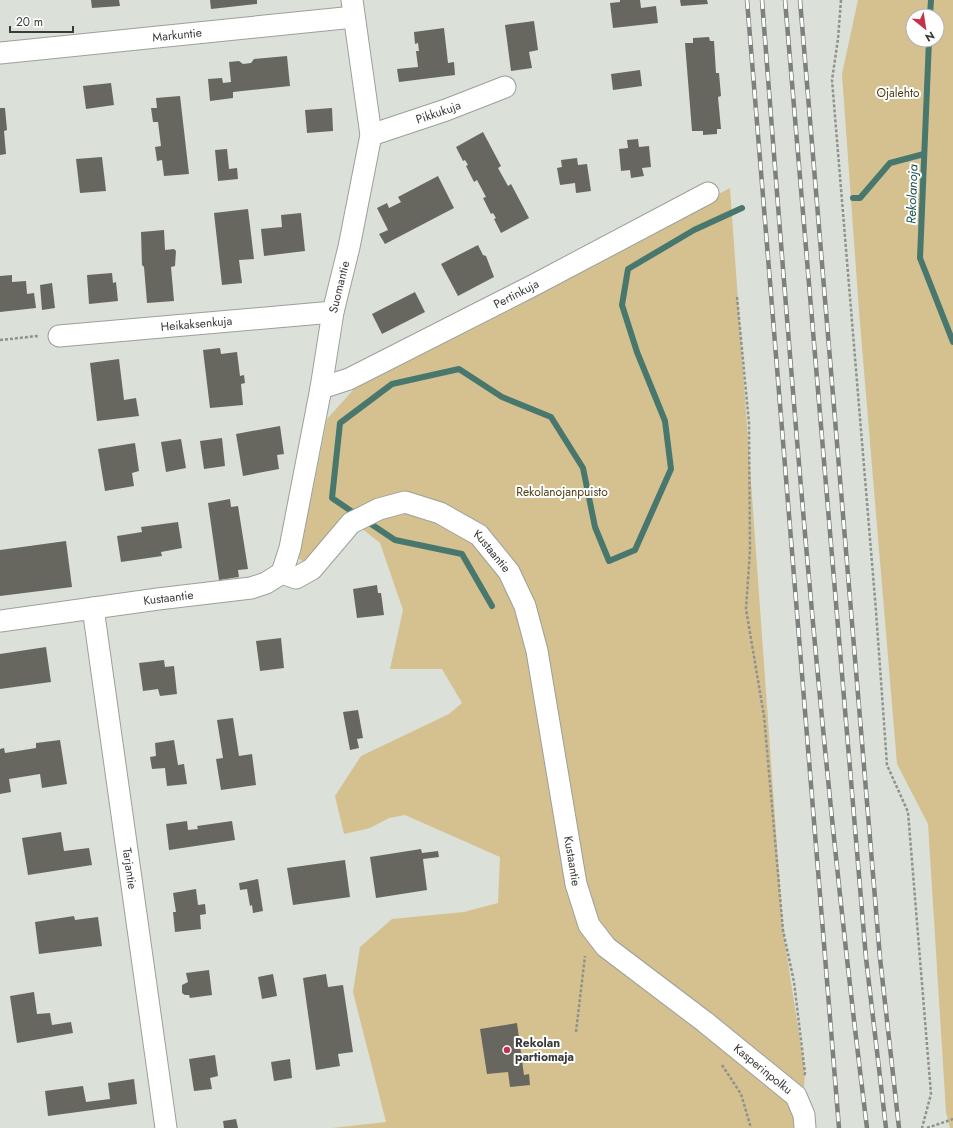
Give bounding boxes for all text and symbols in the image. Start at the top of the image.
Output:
scale bar [10,8,73,34]
north arrow [905,8,945,48]
text: 20 m [16,13,43,31]
street label: Markuntie [151,24,203,46]
text: N [922,28,938,46]
park label: Ojalehto [877,84,920,102]
street label: Pikkukuja [413,96,464,128]
water label: Rekolanoja [901,164,923,224]
street label: Suomantie [324,259,354,315]
street label: Pertinkuja [490,275,543,313]
street label: Heikaksenkuja [160,312,233,336]
park label: Rekolanojanpuisto [516,483,608,501]
street label: Kustaantie [471,525,515,576]
street label: Kustaantie [142,586,195,610]
street label: Kustaantie [559,835,585,887]
street label: Tarjantie [118,847,141,890]
place label: Rekolan partiomaja [515,1034,574,1066]
street label: Kasperinpolku [730,1040,796,1099]
marker: Rekolan partiomaja [502,1045,512,1055]

